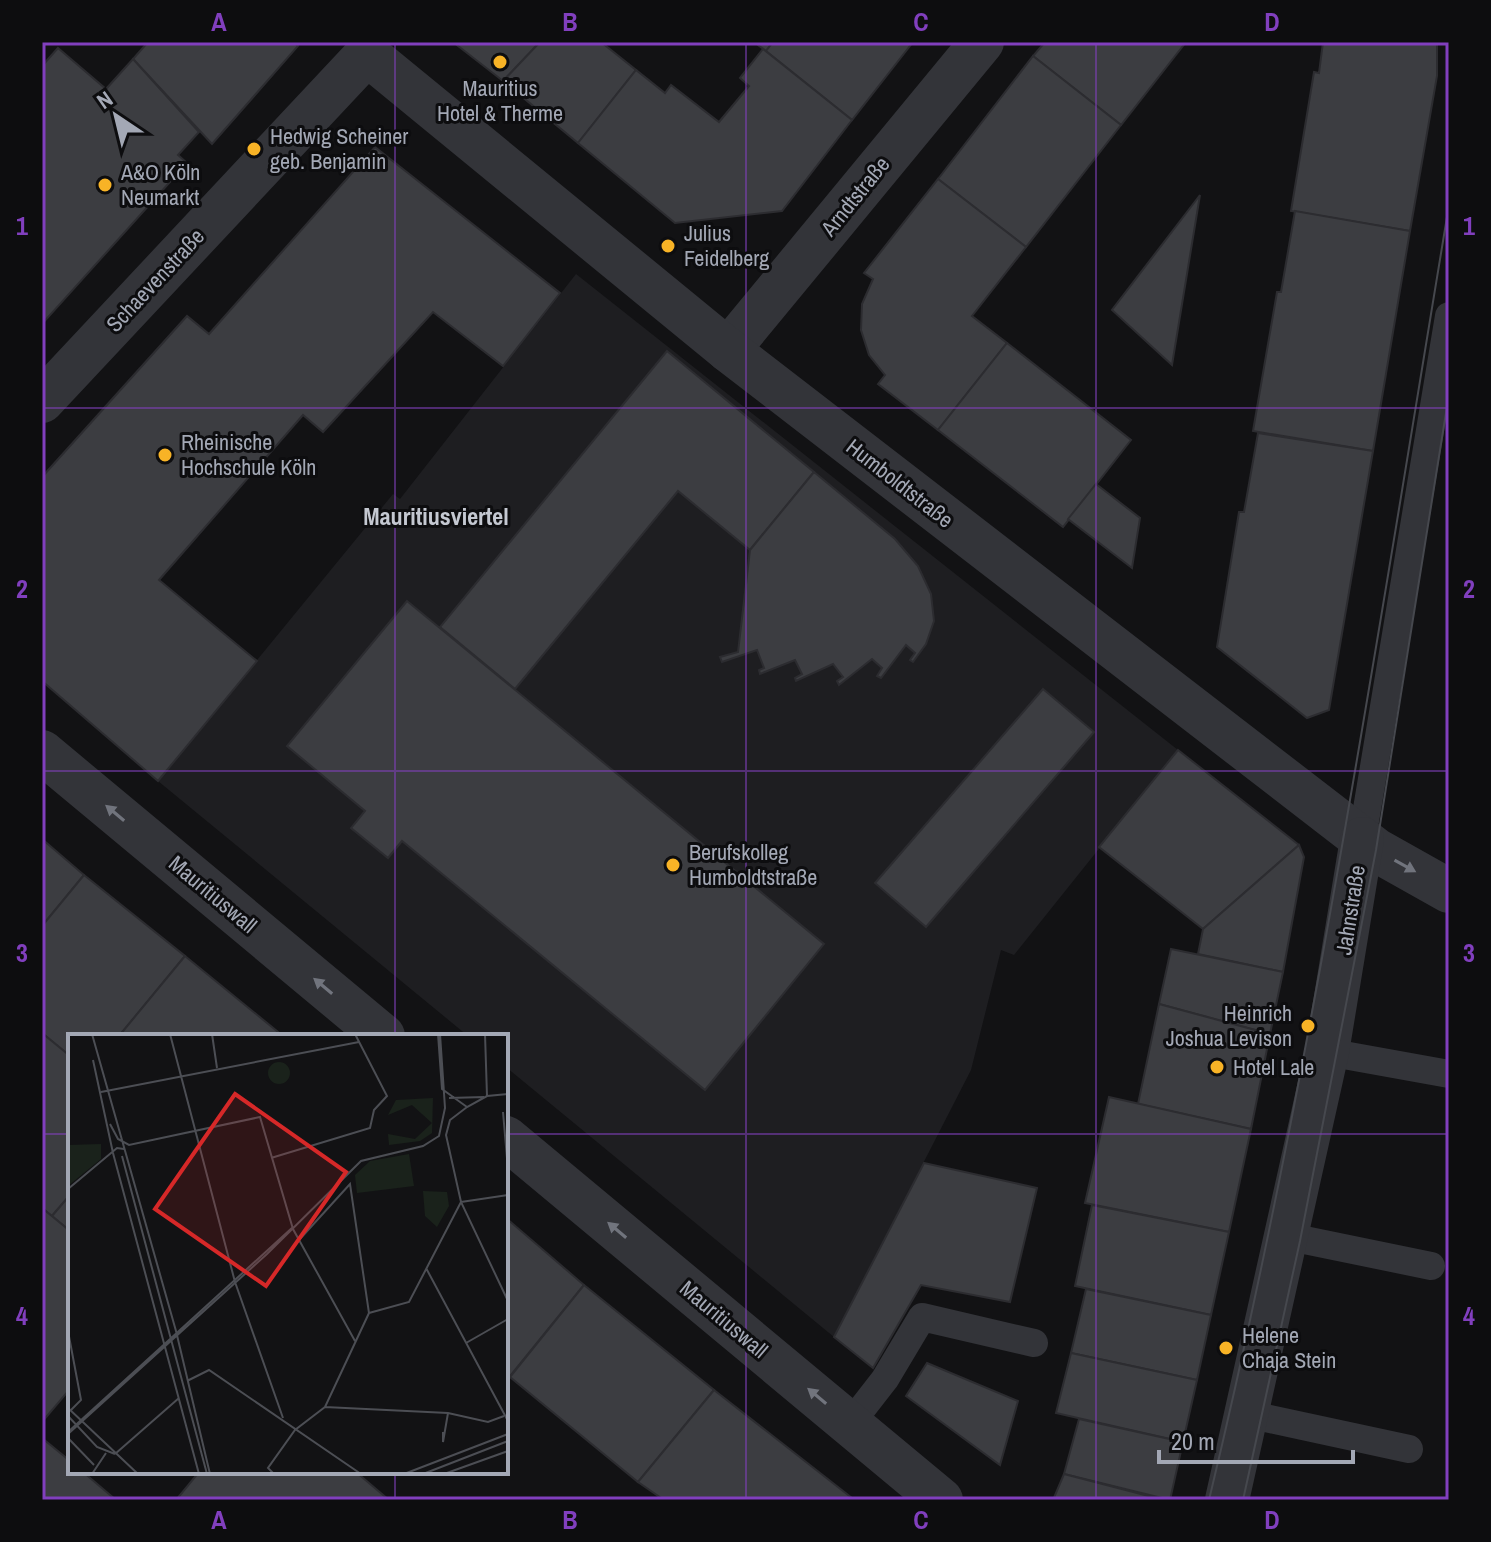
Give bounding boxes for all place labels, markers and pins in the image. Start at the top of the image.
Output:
marker: Mauritius Hotel & Therme [491,53,509,71]
place label: Mauritius Hotel & Therme [437,73,563,128]
place label: Hedwig Scheiner geb. Benjamin [270,121,408,176]
marker: Hedwig Scheiner geb. Benjamin [245,140,263,158]
place label: A&O Köln Neumarkt [120,157,200,212]
marker: A&O Köln Neumarkt [96,176,114,194]
place label: Julius Feidelberg [684,218,769,273]
marker: Julius Feidelberg [659,237,677,255]
place label: Rheinische Hochschule Köln [181,427,316,482]
marker: Rheinische Hochschule Köln [156,446,174,464]
place label: Berufskolleg Humboldtstraße [689,837,817,892]
marker: Berufskolleg Humboldtstraße [664,856,682,874]
place label: Heinrich Joshua Levison [1166,998,1292,1053]
marker: Heinrich Joshua Levison [1299,1017,1317,1035]
place label: Hotel Lale [1233,1052,1314,1082]
marker: Hotel Lale [1208,1058,1226,1076]
place label: Helene Chaja Stein [1242,1320,1336,1375]
marker: Helene Chaja Stein [1217,1339,1235,1357]

